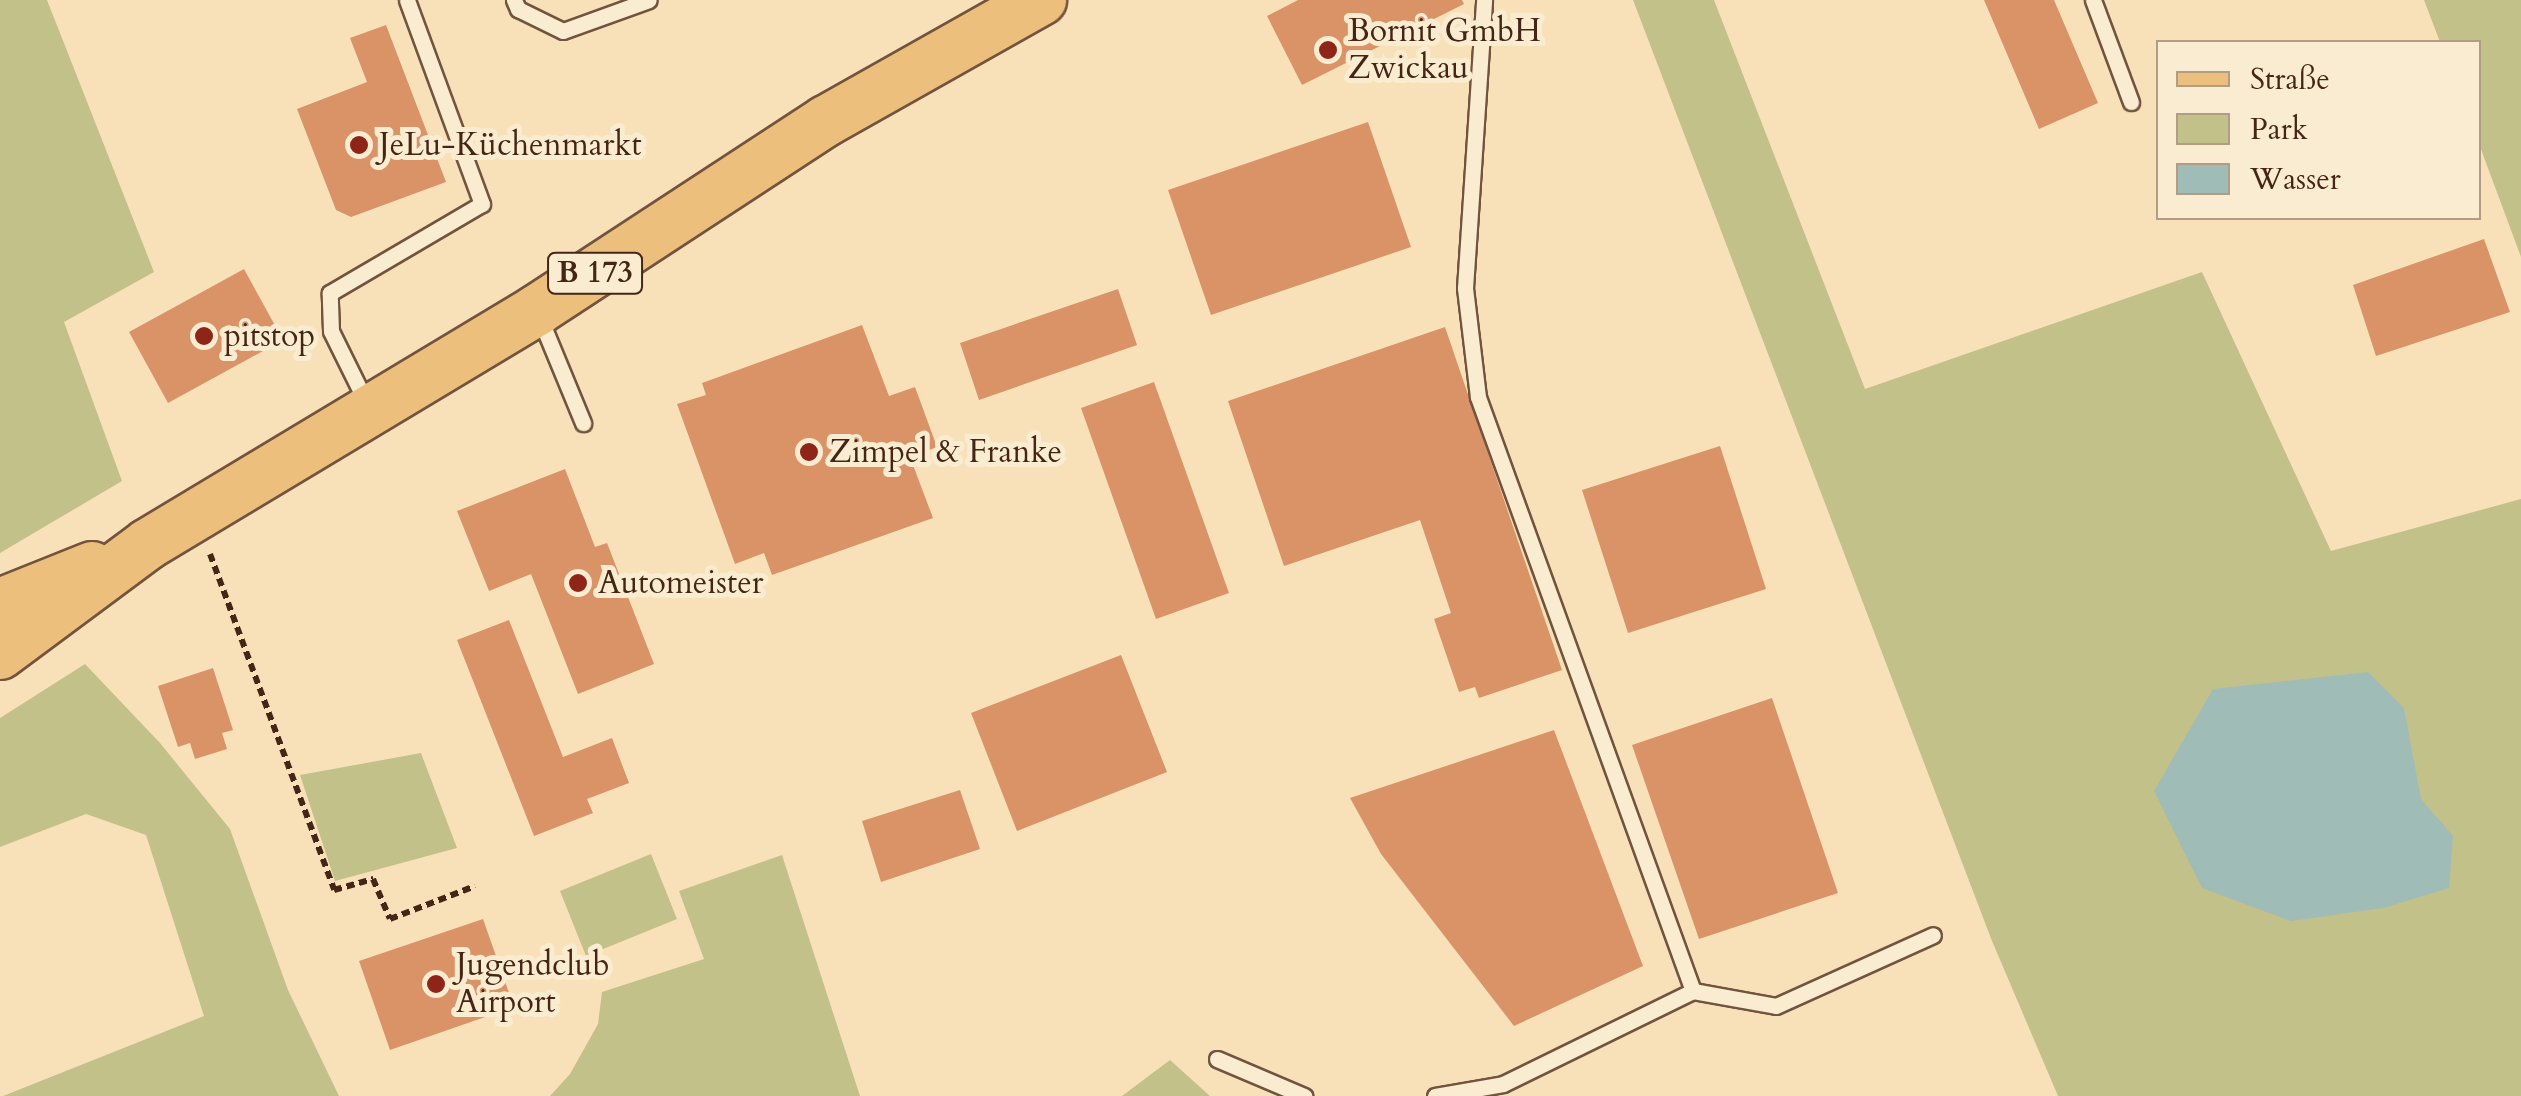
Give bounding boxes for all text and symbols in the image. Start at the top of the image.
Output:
place label: Bornit GmbH Zwickau [1348,13,1541,88]
marker: Bornit GmbH Zwickau [1317,39,1339,61]
legend [2156,40,2481,220]
text: Straße [2250,59,2330,100]
text: Park [2250,109,2308,150]
place label: JeLu-Küchenmarkt [379,126,642,164]
marker: JeLu-Küchenmarkt [348,134,370,156]
text: Wasser [2250,159,2341,200]
road number: B 173 [545,248,645,298]
place label: pitstop [224,317,315,355]
marker: pitstop [193,325,215,347]
place label: Zimpel & Franke [829,433,1062,471]
marker: Zimpel & Franke [798,441,820,463]
place label: Automeister [598,564,763,602]
marker: Automeister [567,572,589,594]
place label: Jugendclub Airport [456,947,610,1022]
marker: Jugendclub Airport [425,973,447,995]

